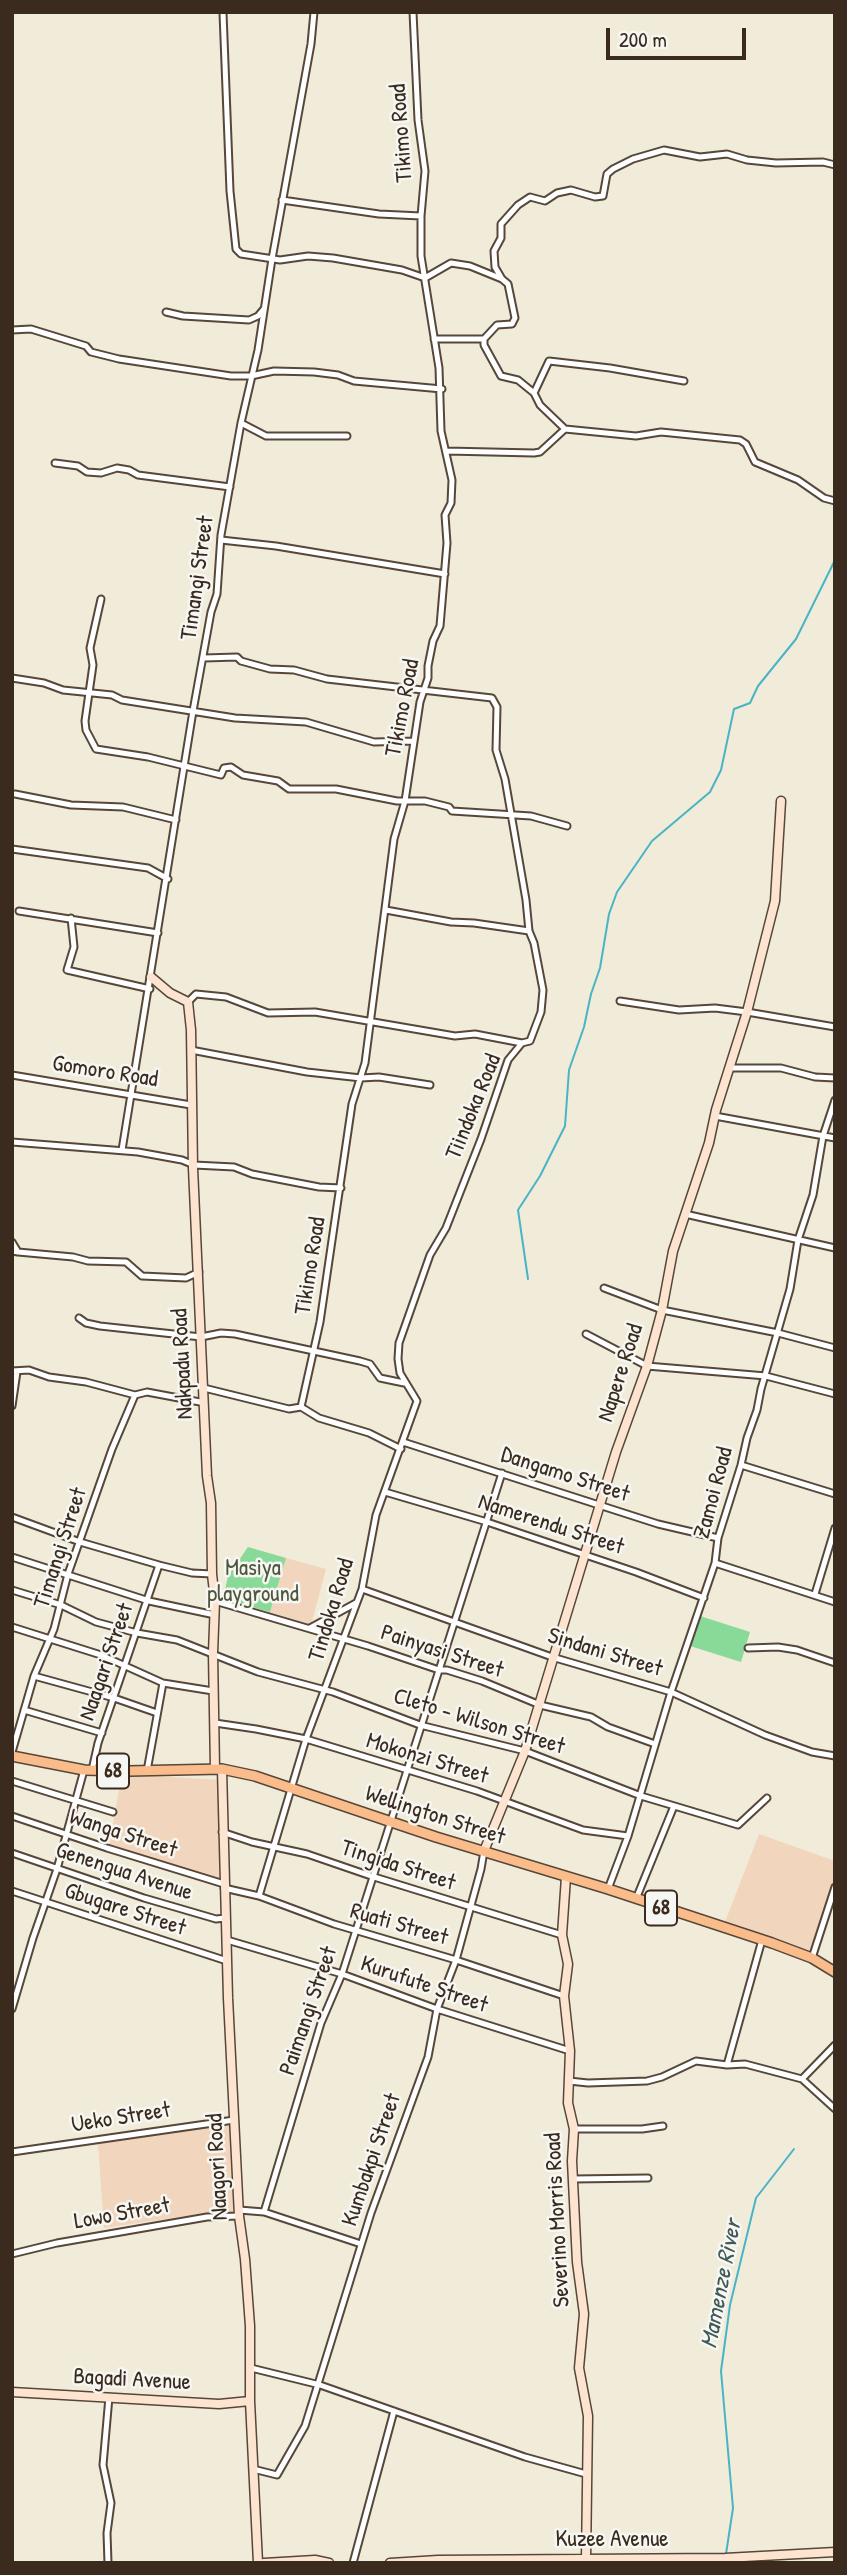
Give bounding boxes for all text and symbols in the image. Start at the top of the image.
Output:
scale bar [609,14,749,58]
text: 200 m [619,25,667,54]
street label: Tikimo Road [385,83,419,183]
street label: Timangi Street [176,514,220,642]
street label: Tikimo Road [380,657,426,759]
street label: Gomoro Road [50,1050,160,1094]
street label: Tiindoka Road [440,1050,508,1164]
street label: Tikimo Road [290,1215,332,1317]
street label: Nakpadu Road [166,1308,200,1420]
street label: Napere Road [592,1321,650,1425]
street label: Dangamo Street [497,1441,633,1509]
street label: Zamoi Road [689,1444,739,1542]
street label: Timangi Street [29,1484,93,1612]
street label: Namerendu Street [475,1488,627,1562]
park label: Masiya playground [207,1555,299,1609]
street label: Tindoka Road [303,1555,361,1665]
street label: Naagari Street [74,1600,140,1724]
street label: Painyasi Street [377,1619,507,1685]
street label: Sindani Street [544,1622,666,1684]
street label: Cleto - Wilson Street [390,1683,568,1761]
street label: Mokonzi Street [363,1727,491,1791]
road number: 68 [97,1754,129,1788]
street label: Wellington Street [362,1780,508,1852]
street label: Wanga Street [66,1804,180,1864]
street label: Tingida Street [337,1835,459,1897]
street label: Genengua Avenue [52,1837,196,1907]
street label: Gbugare Street [61,1877,189,1943]
road number: 68 [645,1890,677,1926]
street label: Ruati Street [347,1898,451,1952]
street label: Paimangi Street [274,1943,344,2079]
street label: Kurufute Street [357,1950,491,2020]
street label: Kumbakpi Street [336,2090,408,2230]
street label: Ueko Street [70,2097,172,2139]
street label: Naagori Road [201,2113,235,2221]
street label: Severino Morris Road [540,2132,576,2308]
street label: Lowo Street [72,2192,172,2236]
water label: Mamenze River [695,2217,749,2351]
street label: Bagadi Avenue [73,2363,191,2397]
street label: Kuzee Avenue [556,2526,668,2554]

